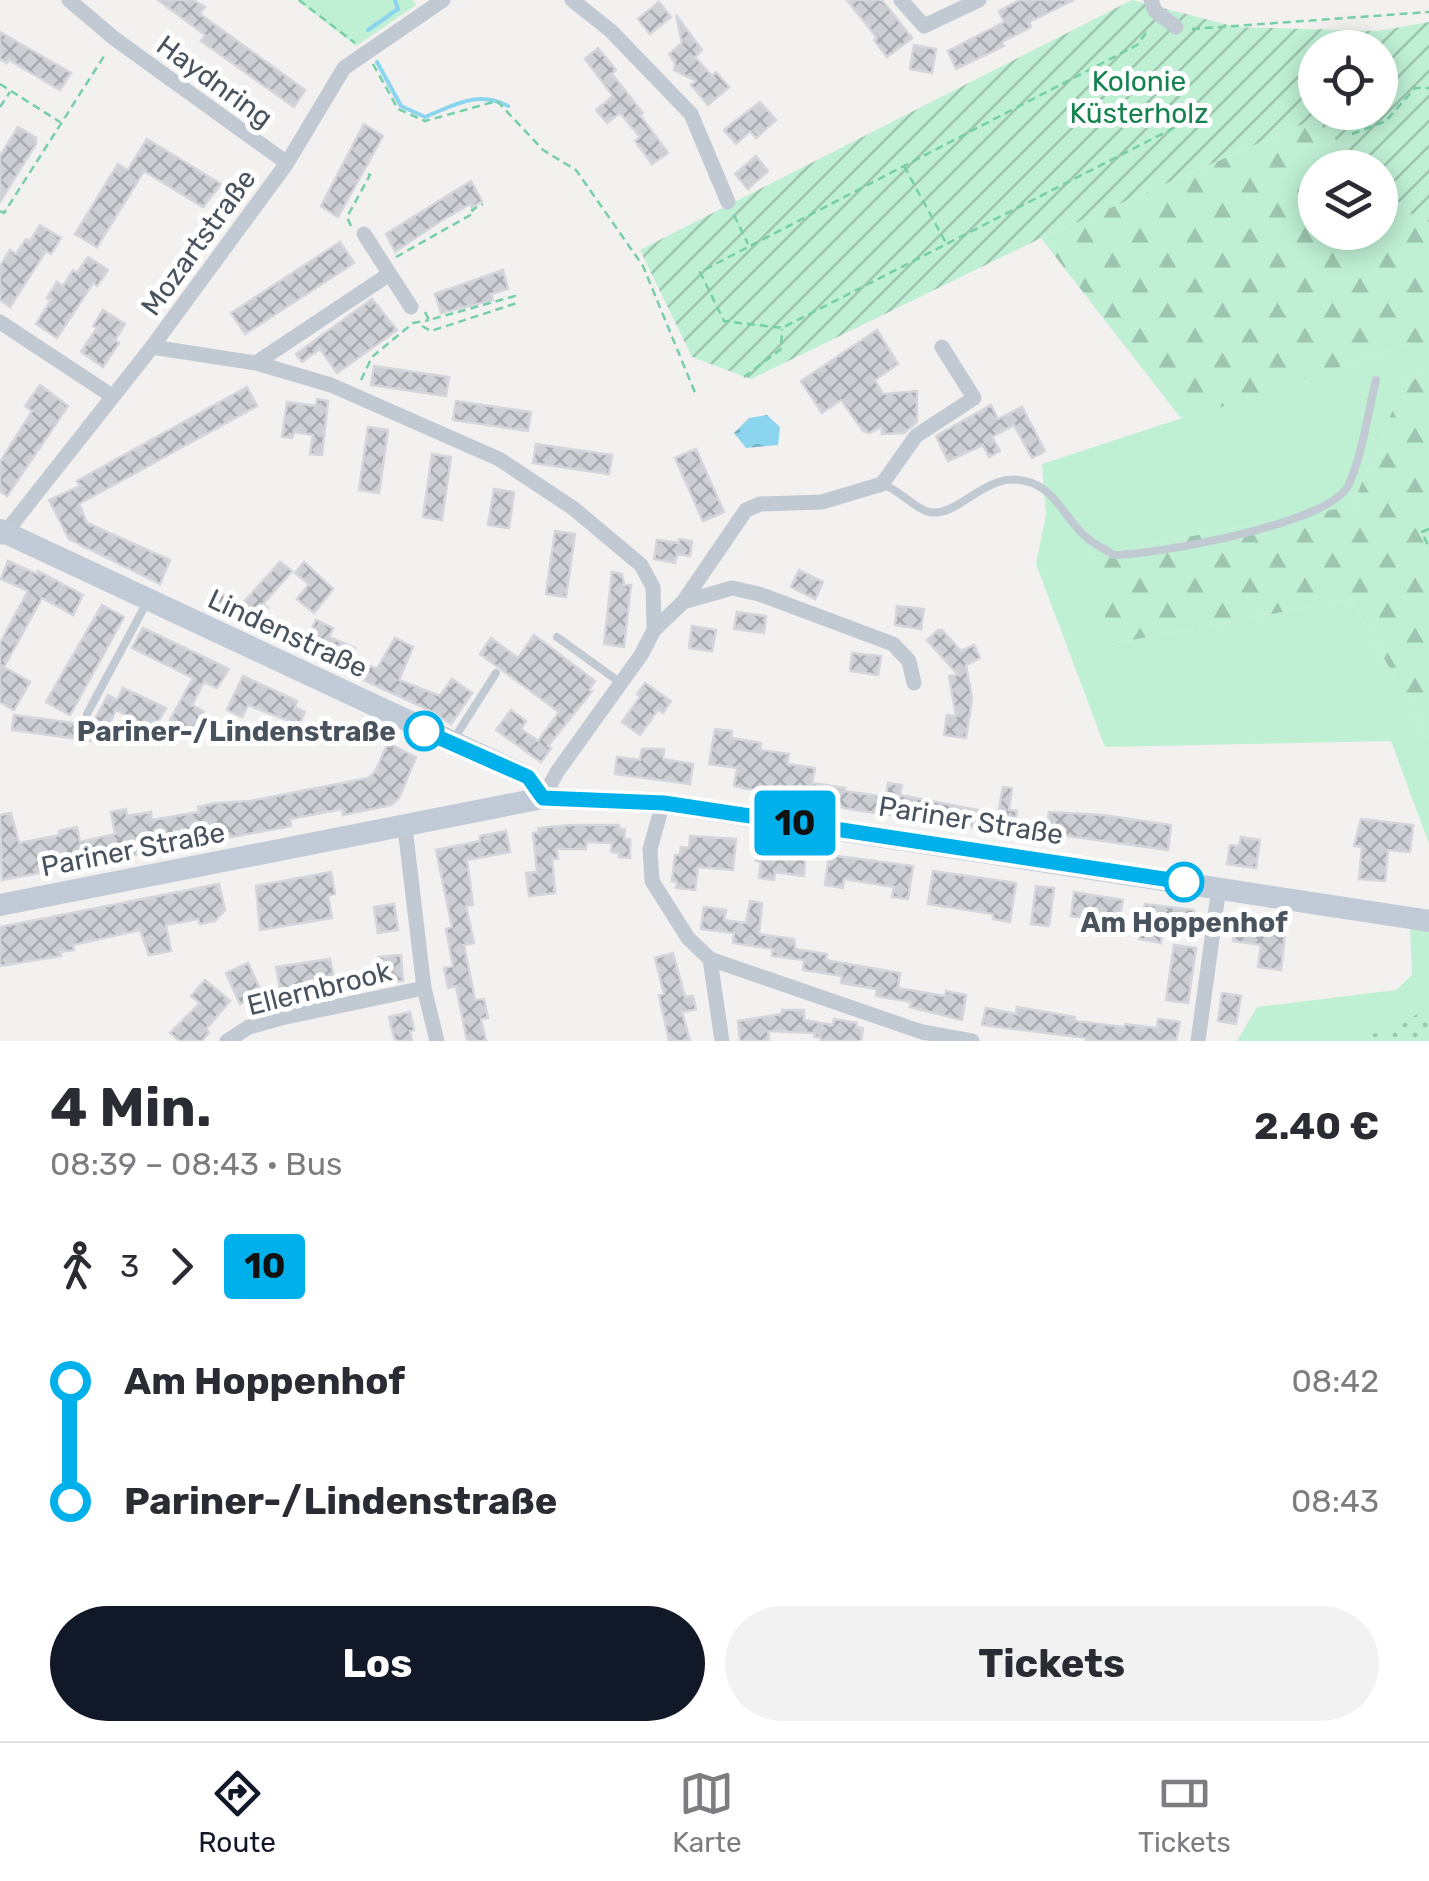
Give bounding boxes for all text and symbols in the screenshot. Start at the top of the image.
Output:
street label: Haydnring [150,28,279,134]
map controls [1298,30,1398,250]
button: locate [1298,30,1398,130]
park label: Kolonie Küsterholz [1070,65,1208,130]
button: layers [1298,150,1398,250]
street label: Mozartstraße [134,163,263,322]
street label: Lindenstraße [203,582,373,685]
marker: Pariner-/Lindenstraße [405,712,443,750]
place label: Pariner-/Lindenstraße [77,715,396,748]
line badge: 10 [750,790,840,856]
street label: Pariner Straße [876,790,1066,851]
text: 10 [774,802,816,844]
street label: Pariner Straße [38,816,228,883]
marker: Am Hoppenhof [1165,863,1203,901]
place label: Am Hoppenhof [1080,906,1288,939]
street label: Ellernbrook [244,955,395,1022]
text: 4 Min. [50,1075,212,1140]
text: 2.40 € [1254,1103,1379,1149]
text: 08:39 – 08:43 · Bus [50,1145,342,1183]
icon: walk [50,1239,105,1294]
icon: forward [154,1239,209,1294]
text: 10 [244,1245,285,1287]
text: 3 [120,1247,139,1285]
text: Am Hoppenhof [124,1358,405,1404]
text: 08:42 [1291,1362,1379,1400]
text: Pariner-/Lindenstraße [124,1478,557,1524]
text: 08:43 [1291,1482,1379,1520]
button: Los [50,1606,705,1721]
button: Tickets [725,1606,1379,1721]
tab: Route [198,1766,276,1859]
tab: Karte [672,1766,742,1859]
tab: Tickets [1138,1766,1231,1859]

